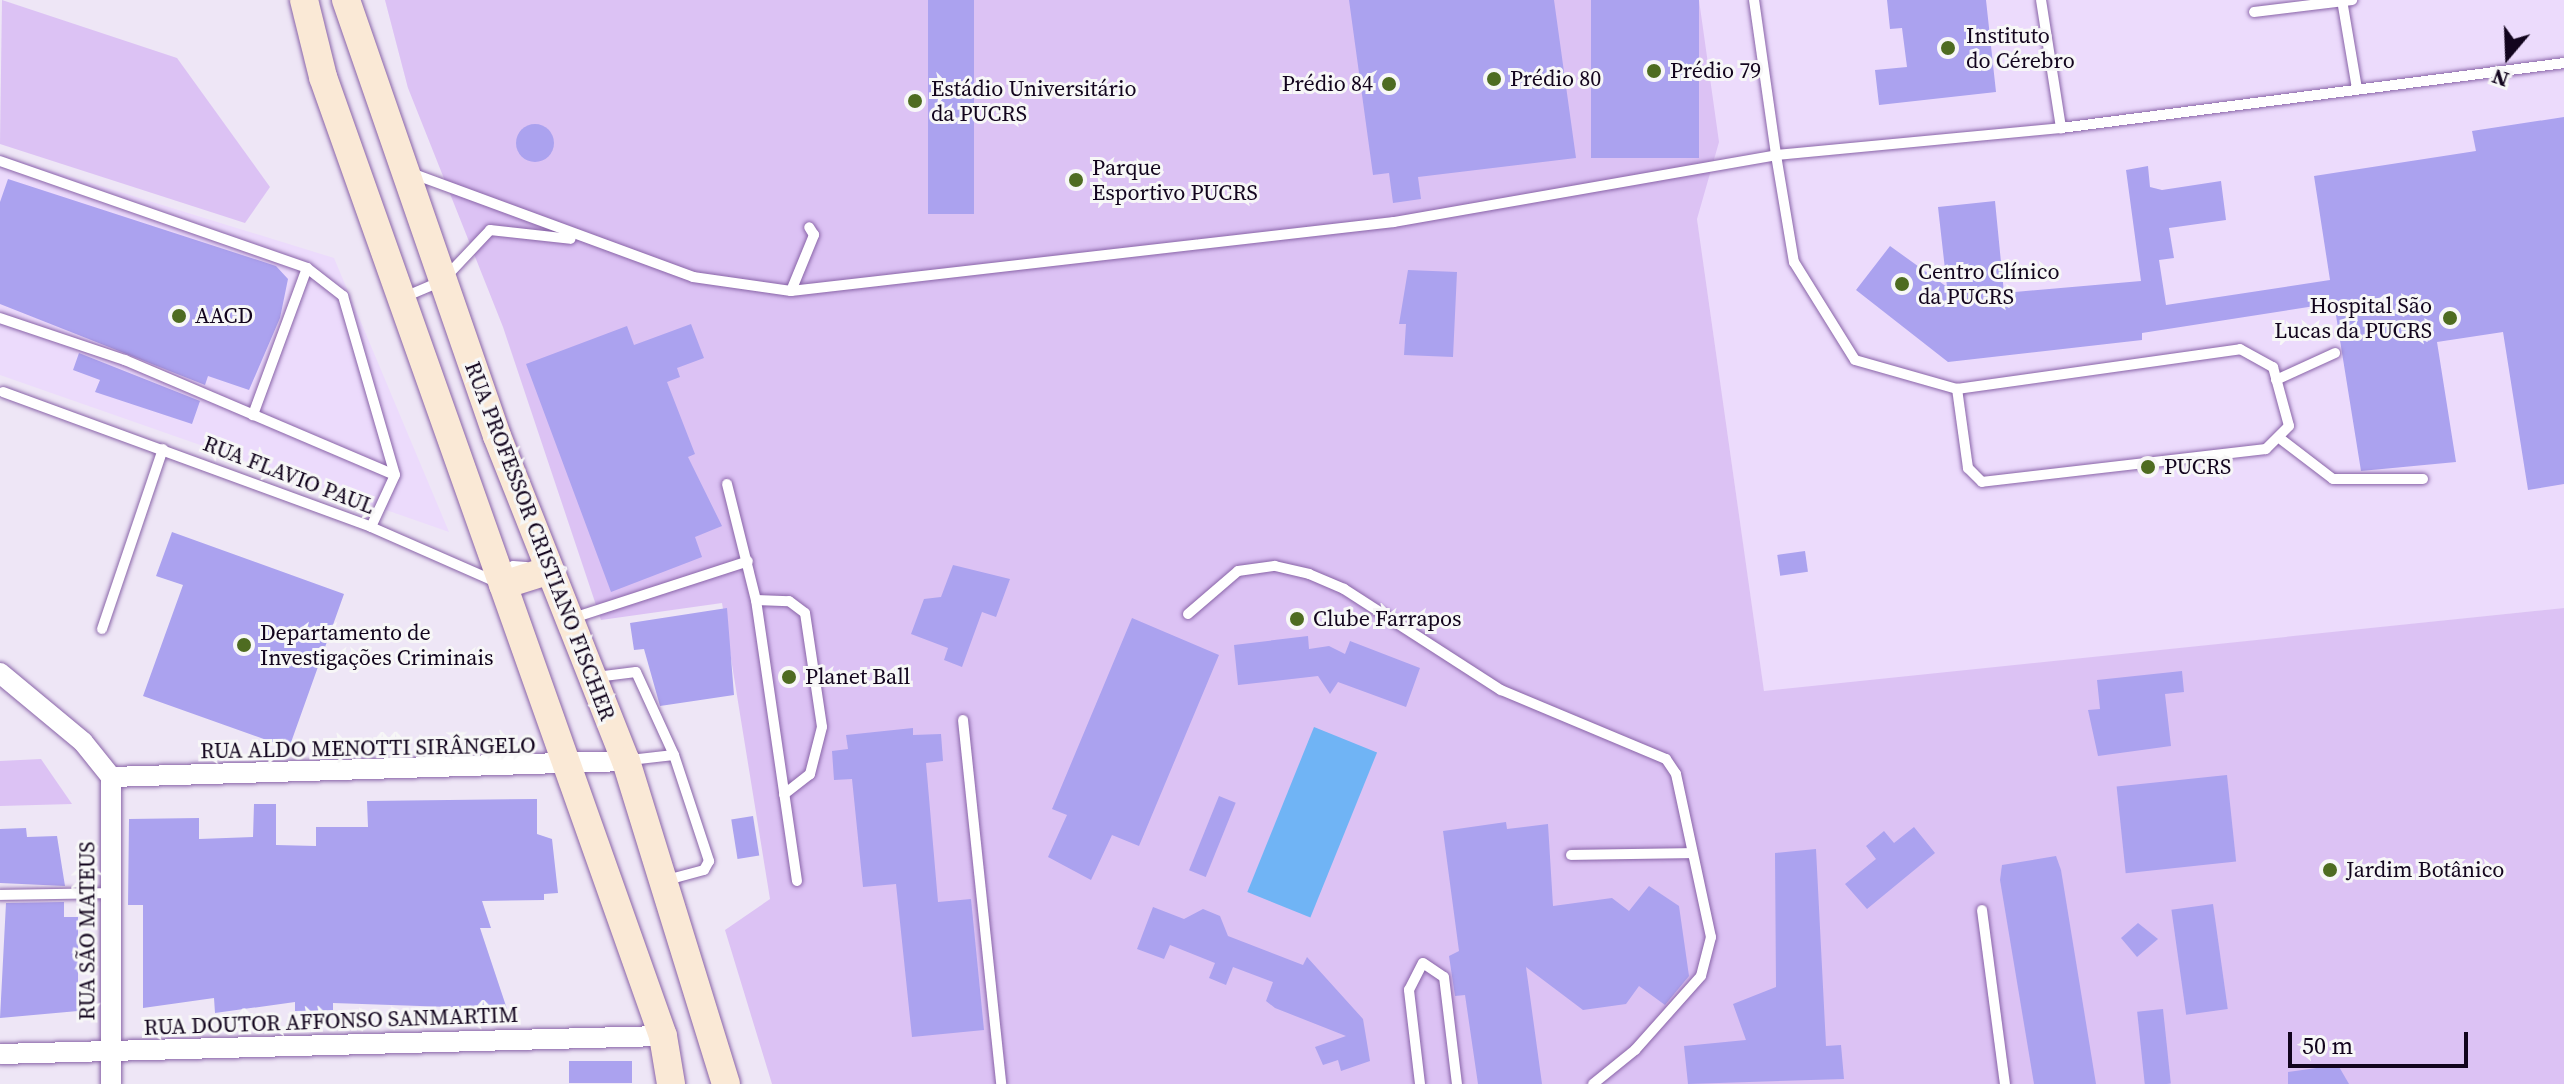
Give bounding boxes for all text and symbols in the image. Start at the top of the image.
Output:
north arrow [2468,16,2548,96]
place label: Instituto do Cérebro [1966,22,2075,74]
marker: Instituto do Cérebro [1937,37,1959,59]
place label: Prédio 79 [1670,58,1761,84]
marker: Prédio 79 [1645,62,1663,80]
text: N [2488,62,2513,95]
place label: Prédio 80 [1510,66,1601,92]
marker: Prédio 80 [1485,70,1503,88]
place label: Prédio 84 [1282,71,1373,97]
place label: Estádio Universitário da PUCRS [931,75,1137,126]
marker: Prédio 84 [1380,75,1398,93]
marker: Estádio Universitário da PUCRS [906,92,924,110]
place label: Parque Esportivo PUCRS [1092,154,1258,206]
marker: Parque Esportivo PUCRS [1067,171,1085,189]
place label: Centro Clínico da PUCRS [1918,258,2059,310]
marker: Centro Clínico da PUCRS [1893,275,1911,293]
place label: Hospital São Lucas da PUCRS [2274,292,2432,344]
place label: AACD [195,303,253,329]
marker: AACD [170,307,188,325]
marker: Hospital São Lucas da PUCRS [2439,307,2461,329]
street label: RUA PROFESSOR CRISTIANO FISCHER [459,358,621,724]
street label: RUA FLAVIO PAUL [199,430,379,520]
place label: PUCRS [2164,454,2231,480]
marker: PUCRS [2139,458,2157,476]
place label: Clube Farrapos [1313,606,1462,632]
marker: Clube Farrapos [1288,610,1306,628]
place label: Departamento de Investigações Criminais [260,619,494,670]
marker: Departamento de Investigações Criminais [235,636,253,654]
place label: Planet Ball [805,664,910,690]
marker: Planet Ball [780,668,798,686]
street label: RUA ALDO MENOTTI SIRÂNGELO [200,732,536,764]
street label: RUA SÃO MATEUS [74,841,100,1021]
place label: Jardim Botânico [2346,857,2504,883]
marker: Jardim Botânico [2321,861,2339,879]
street label: RUA DOUTOR AFFONSO SANMARTIM [143,1001,519,1041]
scale bar [2292,1016,2472,1066]
text: 50 m [2302,1029,2353,1062]

